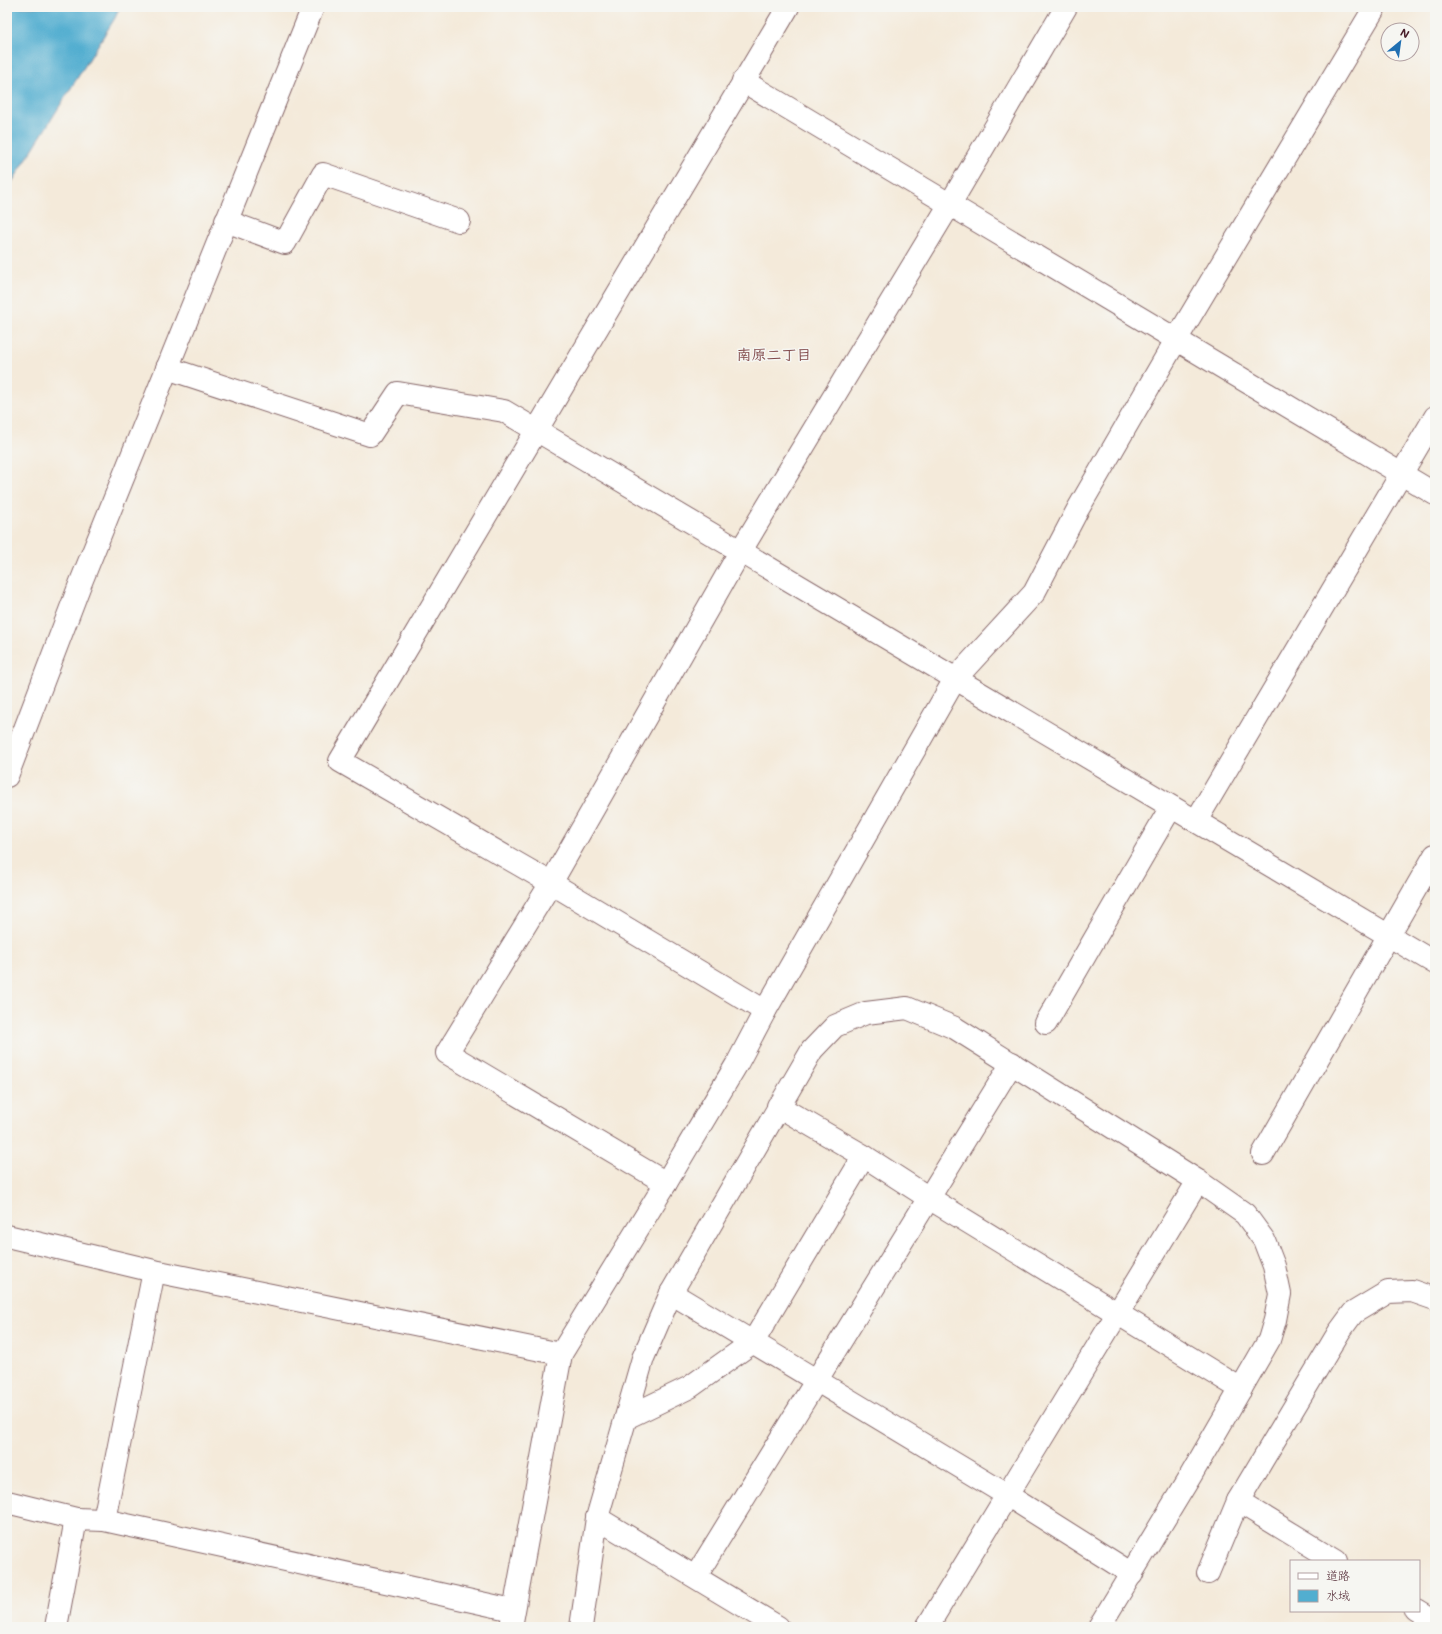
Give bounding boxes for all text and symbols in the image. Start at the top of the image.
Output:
north arrow [1380,22,1420,62]
text: N [1398,24,1412,41]
district label: 南原二丁目 [736,344,812,364]
legend [1290,1560,1420,1612]
text: 道路 [1326,1567,1350,1583]
text: 水域 [1326,1587,1350,1603]

